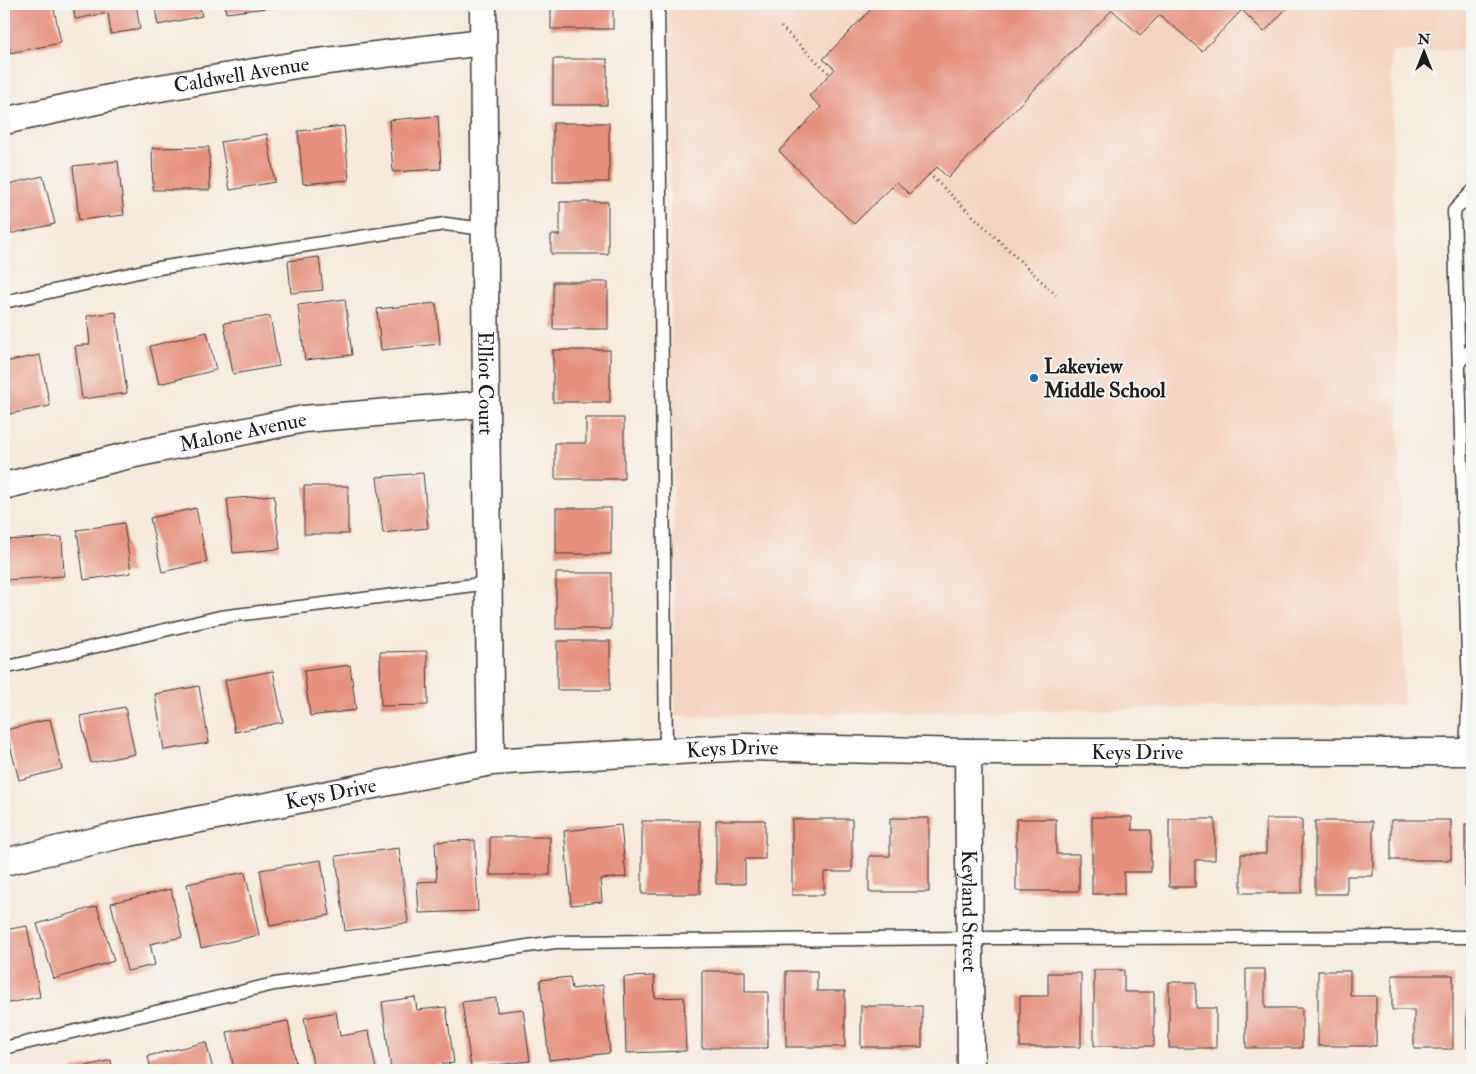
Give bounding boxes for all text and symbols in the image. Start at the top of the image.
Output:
north arrow [1398,28,1448,78]
text: N [1417,31,1431,48]
street label: Caldwell Avenue [172,50,311,99]
street label: Elliot Court [472,331,500,435]
place label: Lakeview Middle School [1043,353,1166,404]
marker: Lakeview Middle School [1028,372,1040,384]
street label: Malone Avenue [177,405,309,458]
street label: Keys Drive [686,733,779,764]
street label: Keys Drive [1091,739,1184,766]
street label: Keys Drive [283,771,379,816]
street label: Keyland Street [955,850,984,973]

